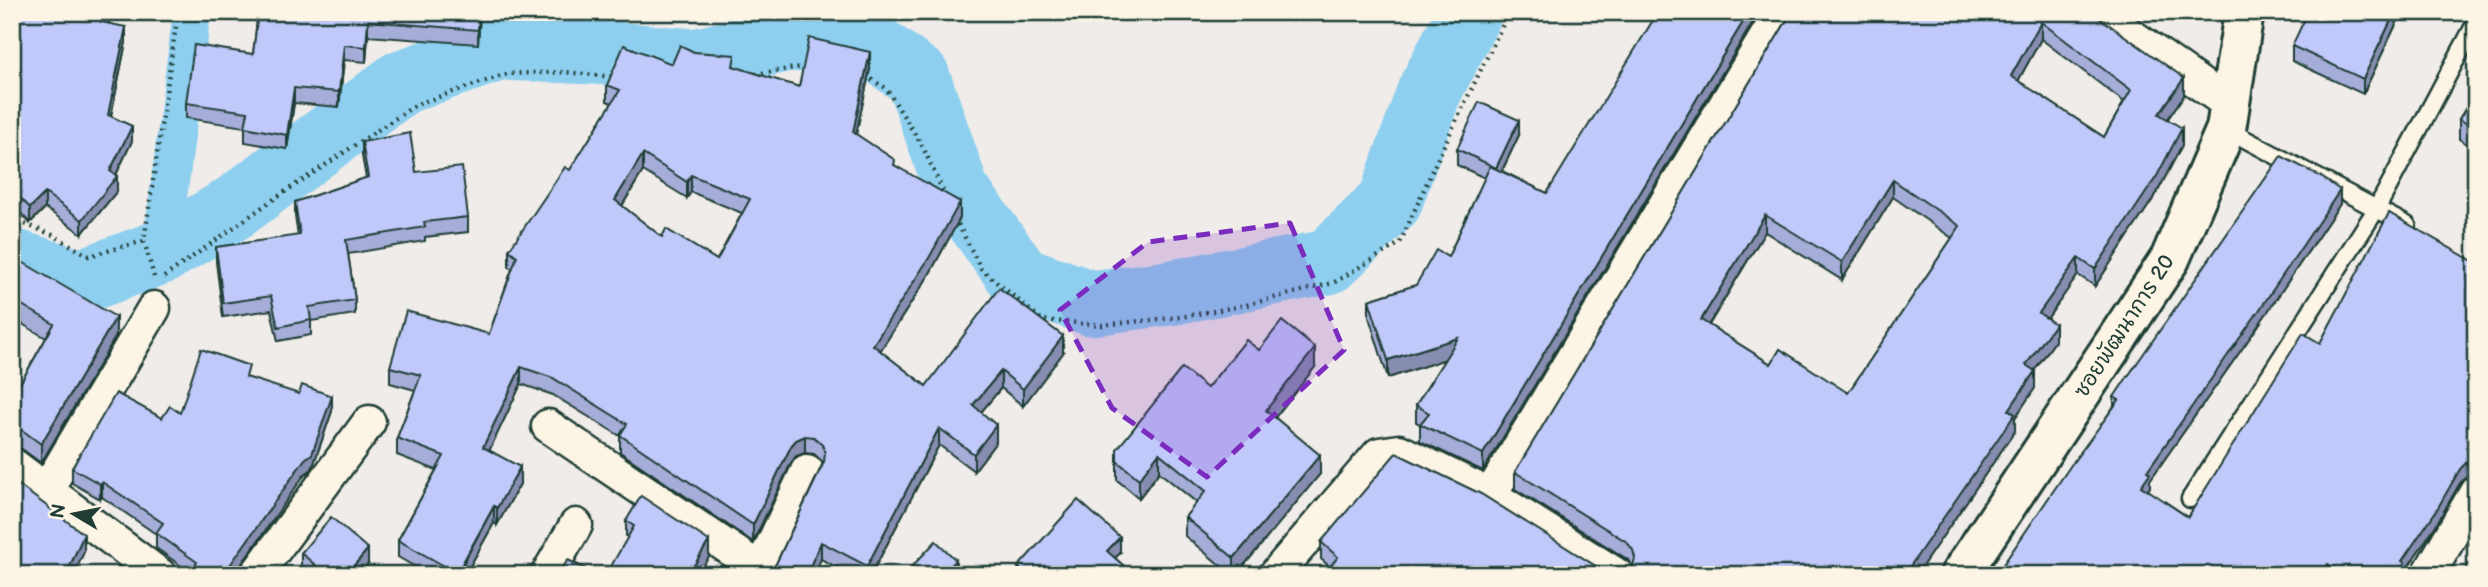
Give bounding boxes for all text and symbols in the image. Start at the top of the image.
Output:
street label: ซอยพัฒนาการ 20 [2069,250,2180,402]
north arrow [38,478,108,548]
text: N [46,502,71,520]

